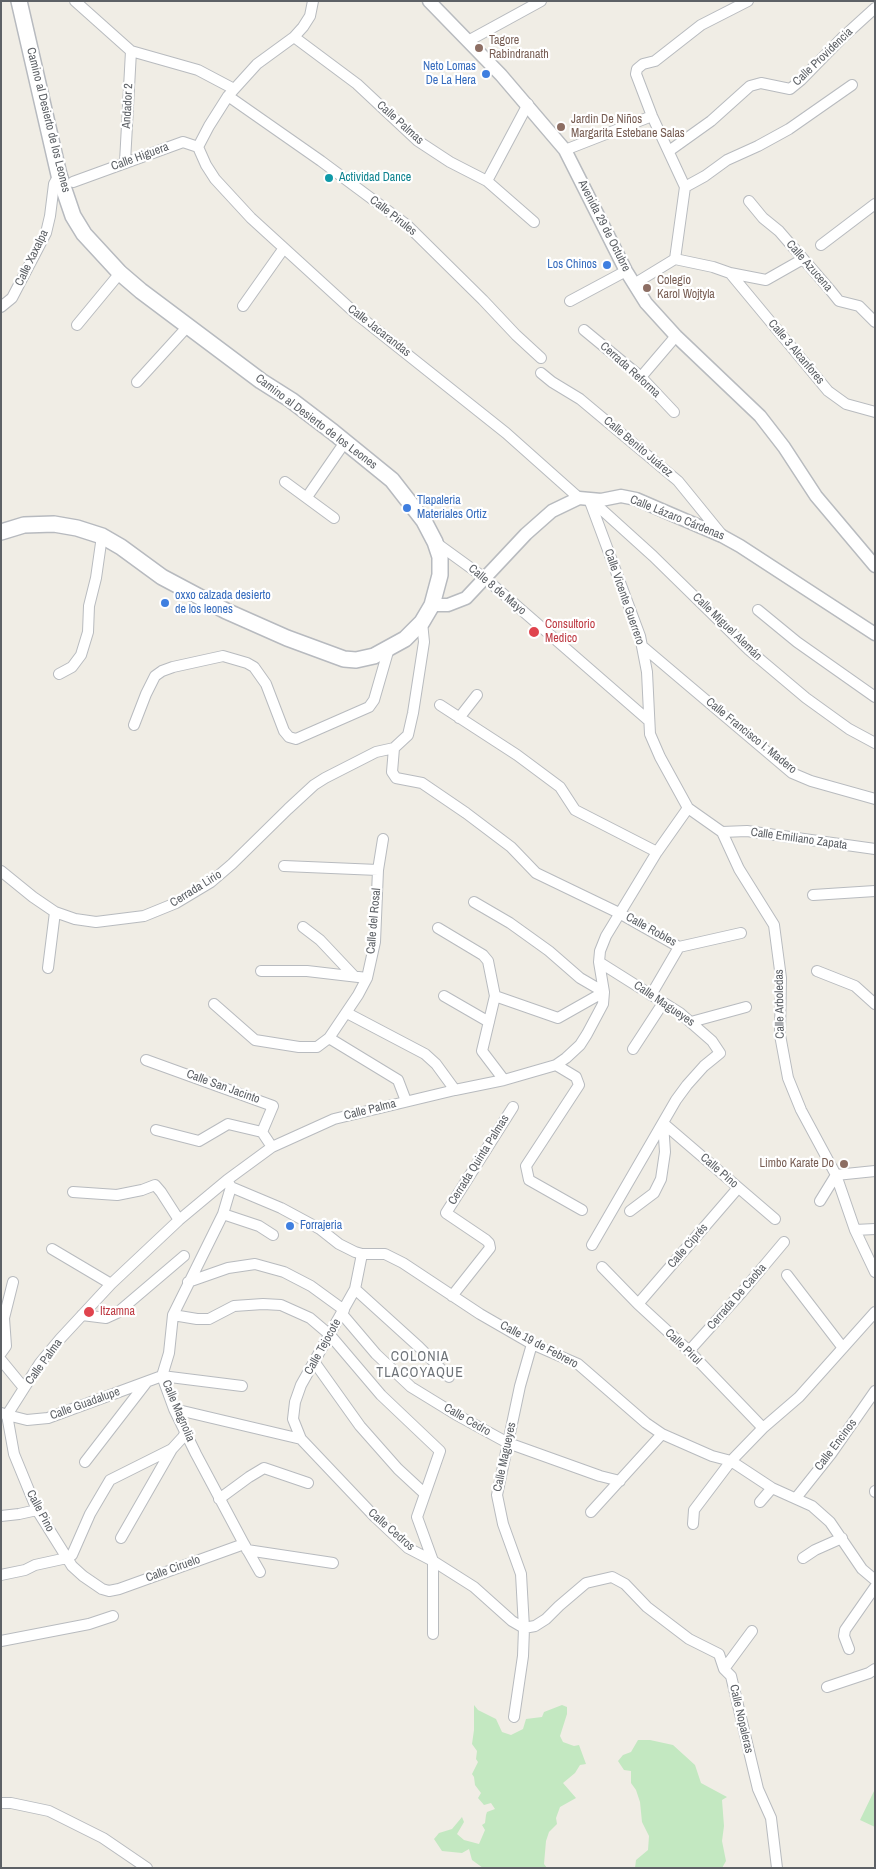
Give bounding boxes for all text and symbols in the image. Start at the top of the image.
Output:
street label: Calle Providencia [790,25,856,89]
place label: Tagore Rabindranath [489,34,549,62]
marker: Tagore Rabindranath [473,42,485,54]
street label: Camino al Desierto de los Leones [23,46,73,194]
place label: Neto Lomas De La Hera [423,60,476,88]
marker: Neto Lomas De La Hera [480,68,492,80]
street label: Andador 2 [120,83,136,129]
street label: Calle Palmas [374,98,426,148]
place label: Jardin De Niños Margarita Estebane Salas [571,113,685,141]
marker: Jardin De Niños Margarita Estebane Salas [555,121,567,133]
street label: Calle Higuera [109,140,171,174]
place label: Actividad Dance [339,171,411,185]
marker: Actividad Dance [323,172,335,184]
street label: Avenida 29 de Octubre [575,178,633,274]
street label: Calle Pirules [367,193,419,239]
street label: Calle Xaxalpa [12,228,52,288]
street label: Calle Azucena [783,237,835,295]
place label: Los Chinos [547,258,597,272]
marker: Los Chinos [601,259,613,271]
place label: Colegio Karol Wojtyla [657,274,715,302]
marker: Colegio Karol Wojtyla [641,282,653,294]
street label: Calle Jacarandas [345,302,413,360]
street label: Calle 3 Alcanfores [765,317,827,387]
street label: Cerrada Reforma [597,339,663,401]
street label: Camino al Desierto de los Leones [252,371,380,473]
street label: Calle Benito Juárez [600,414,676,480]
street label: Calle Lázaro Cárdenas [628,492,726,544]
place label: Tlapaleria Materiales Ortiz [417,494,487,522]
marker: Tlapaleria Materiales Ortiz [401,502,413,514]
street label: Calle Vicente Guerrero [601,547,647,647]
street label: Calle 8 de Mayo [465,562,529,618]
place label: oxxo calzada desierto de los leones [175,589,271,617]
street label: Calle Miguel Alemán [689,590,765,664]
marker: oxxo calzada desierto de los leones [159,597,171,609]
place label: Consultorio Medico [545,618,595,646]
marker: Consultorio Medico [527,625,541,639]
street label: Calle Francisco I. Madero [703,695,799,777]
street label: Calle Emiliano Zapata [750,825,848,853]
street label: Cerrada Lirio [168,868,224,910]
street label: Calle del Rosal [364,887,384,955]
street label: Calle Robles [623,910,679,950]
street label: Calle Arboledas [772,969,788,1039]
street label: Calle Magueyes [631,978,697,1030]
street label: Calle San Jacinto [184,1067,262,1107]
street label: Calle Palma [343,1097,397,1123]
street label: Cerrada Quinta Palmas [446,1112,512,1208]
street label: Calle Pino [697,1151,741,1191]
place label: Limbo Karate Do [760,1157,834,1171]
marker: Limbo Karate Do [838,1158,850,1170]
place label: Forrajeria [300,1219,342,1233]
marker: Forrajeria [284,1220,296,1232]
street label: Calle Ciprés [665,1221,711,1271]
street label: Cerrada De Caoba [704,1261,770,1333]
marker: Itzamna [82,1305,96,1319]
place label: Itzamna [100,1305,135,1319]
street label: Calle Tejocote [302,1316,344,1378]
street label: Calle 19 de Febrero [497,1318,581,1372]
street label: Calle Pirul [662,1326,704,1368]
street label: Calle Palma [23,1336,65,1388]
district label: COLONIA TLACOYAQUE [375,1349,465,1381]
street label: Calle Magnolia [159,1378,197,1444]
street label: Calle Guadalupe [48,1385,122,1423]
street label: Calle Cedro [441,1401,493,1439]
street label: Calle Encinos [812,1416,860,1474]
street label: Calle Magueyes [491,1421,519,1493]
street label: Calle Pino [23,1488,57,1534]
street label: Calle Cedros [365,1506,417,1554]
street label: Calle Ciruelo [144,1553,202,1585]
street label: Calle Nopaleras [726,1683,756,1755]

